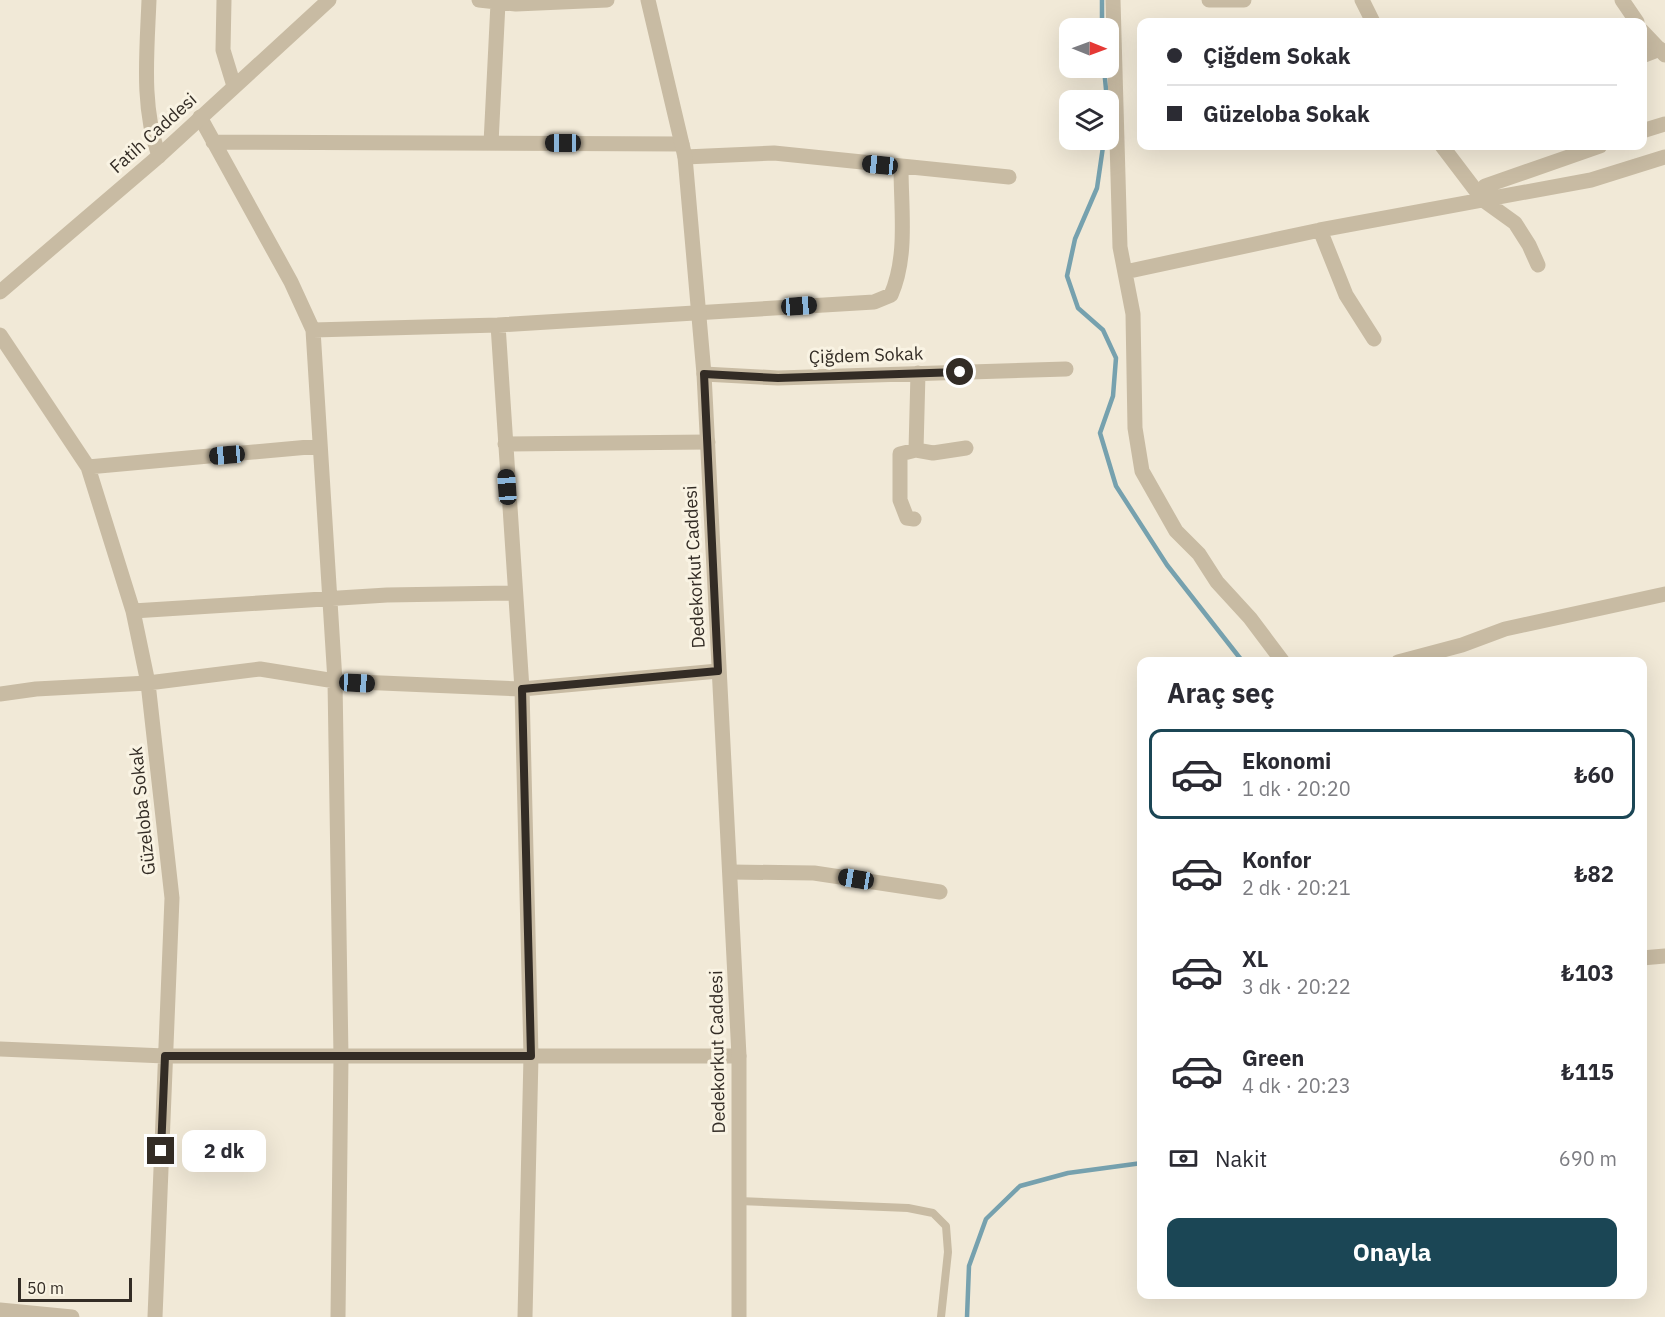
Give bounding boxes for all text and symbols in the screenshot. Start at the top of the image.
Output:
north arrow [1059,18,1119,78]
map controls [1059,18,1119,150]
text: Çiğdem Sokak [1203,41,1351,70]
street label: Fatih Caddesi [105,88,201,178]
button: layers [1059,90,1119,150]
text: Güzeloba Sokak [1203,99,1370,128]
car [545,134,581,152]
car [861,154,899,176]
car [780,296,818,316]
street label: Çiğdem Sokak [808,341,924,368]
route start [946,358,973,385]
car [208,444,246,466]
car [497,468,517,506]
street label: Dedekorkut Caddesi [678,485,710,649]
car [339,673,375,693]
text: Araç seç [1167,675,1274,710]
street label: Güzeloba Sokak [124,745,160,876]
text: Ekonomi [1242,746,1331,775]
icon: car [1170,747,1224,801]
text: ₺60 [1574,760,1614,789]
text: 1 dk · 20:20 [1242,775,1351,802]
text: Konfor [1242,845,1311,874]
icon: car [1170,846,1224,900]
text: ₺82 [1574,859,1614,888]
car [837,867,875,891]
text: 2 dk · 20:21 [1242,874,1351,901]
text: XL [1242,944,1268,973]
icon: car [1170,945,1224,999]
text: ₺103 [1561,958,1614,987]
street label: Dedekorkut Caddesi [704,970,730,1134]
text: 3 dk · 20:22 [1242,973,1351,1000]
text: Green [1242,1043,1304,1072]
icon: car [1170,1044,1224,1098]
text: ₺115 [1561,1057,1614,1086]
text: 4 dk · 20:23 [1242,1072,1351,1099]
callout: 2 dk [182,1130,266,1172]
route end [147,1137,174,1164]
text: 2 dk [204,1137,244,1164]
icon: cash [1167,1142,1200,1175]
text: Nakit [1215,1144,1267,1173]
text: 690 m [1559,1145,1617,1172]
button: Onayla [1167,1218,1617,1287]
scale bar [18,1275,132,1302]
text: 50 m [27,1278,64,1298]

